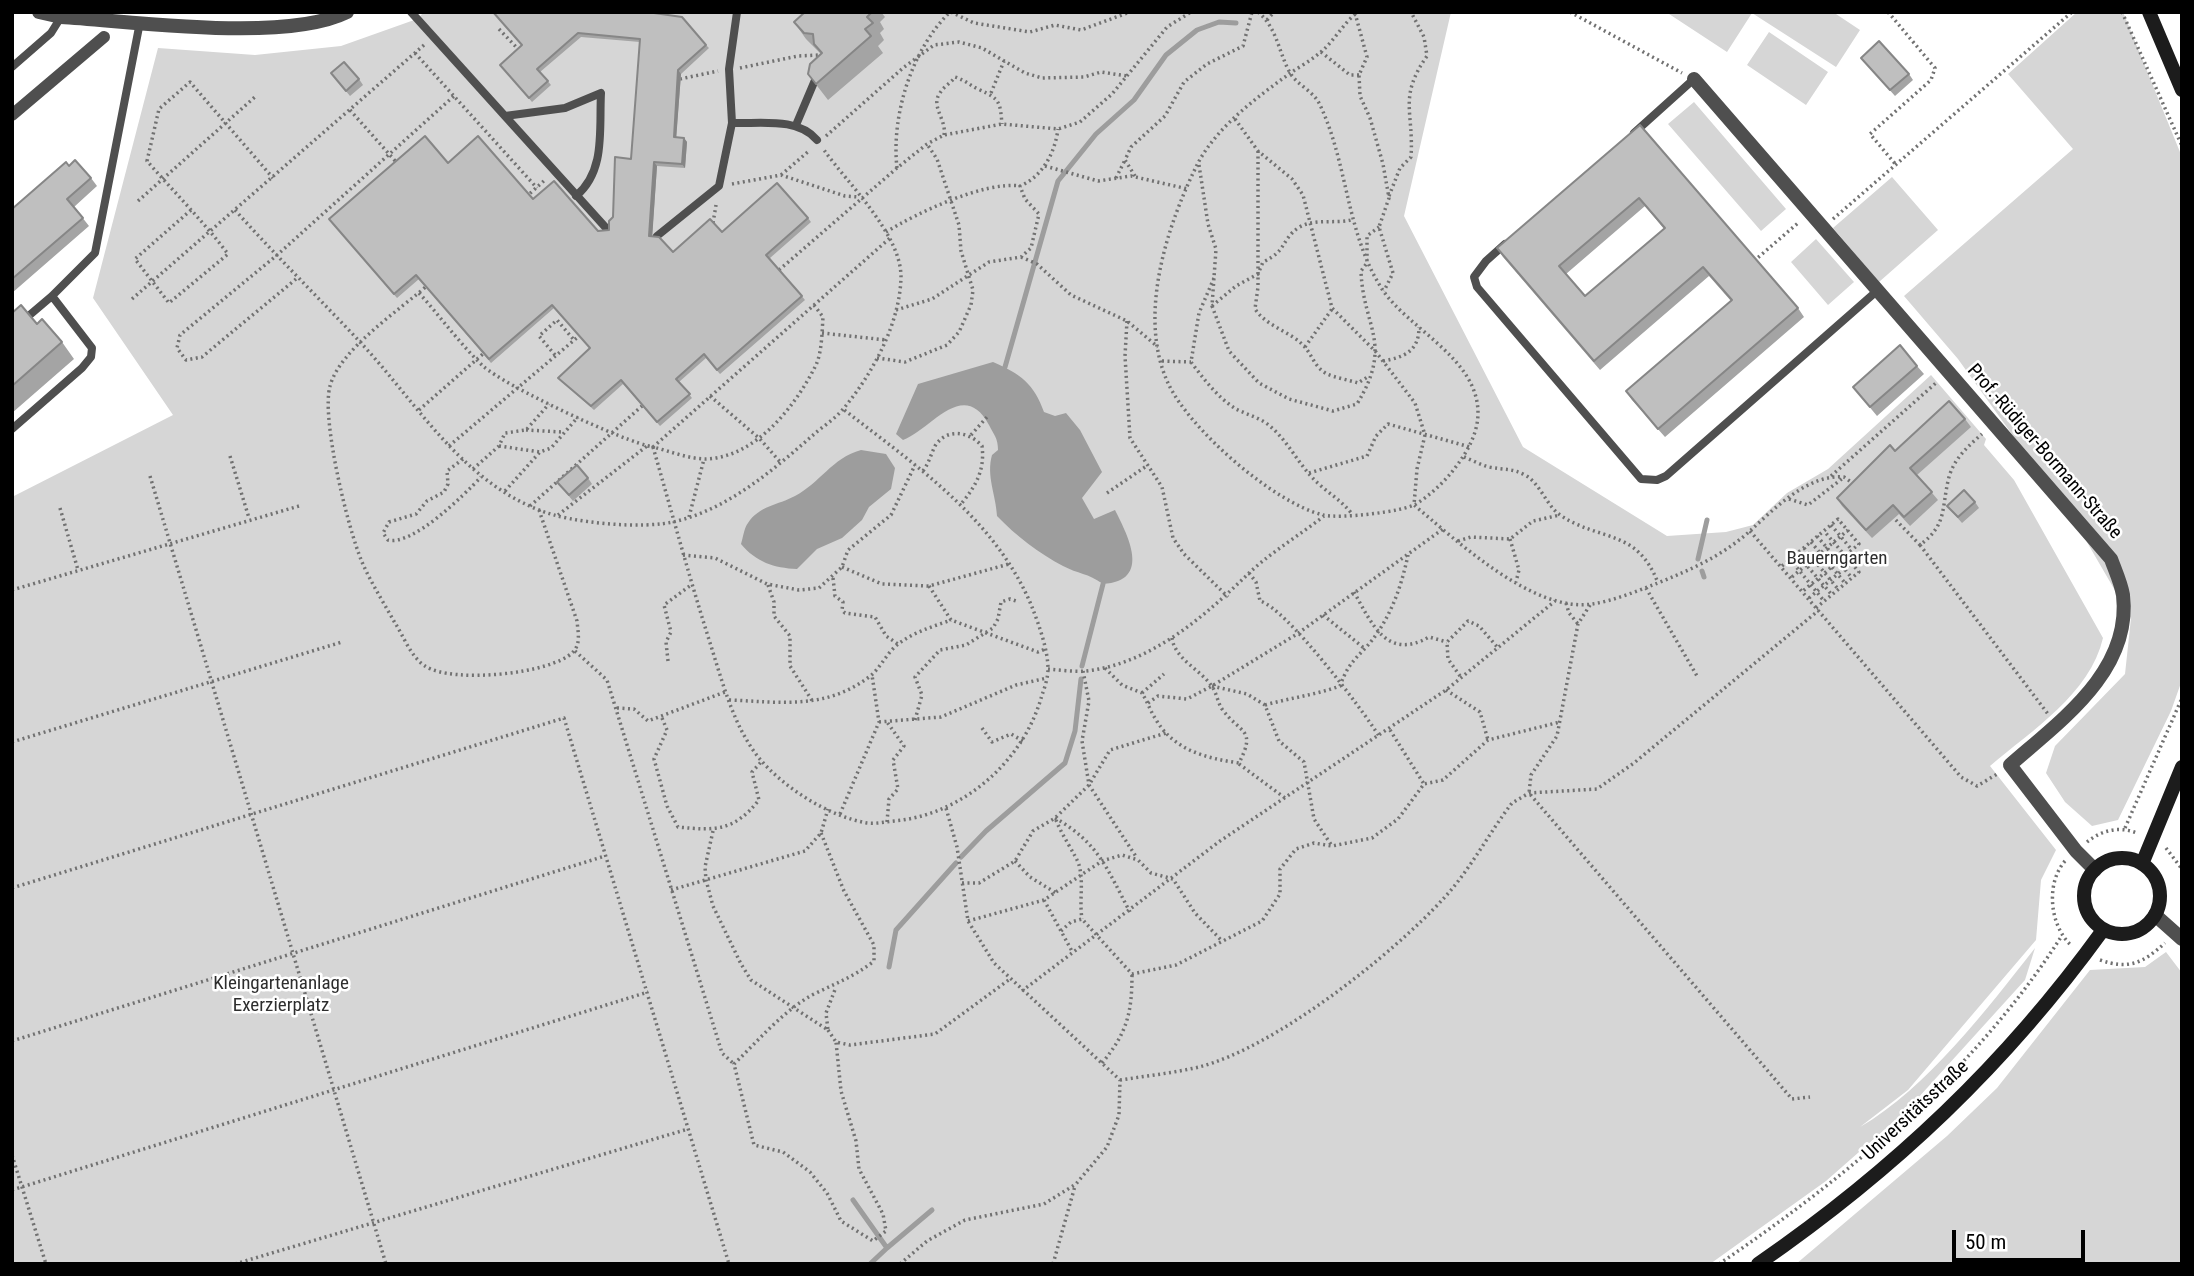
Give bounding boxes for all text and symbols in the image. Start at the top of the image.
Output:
street label: Prof.-Rüdiger-Bormann-Straße [1962,360,2126,544]
park label: Bauerngarten [1786,548,1888,570]
park label: Kleingartenanlage Exerzierplatz [213,973,349,1017]
street label: Universitätsstraße [1858,1056,1974,1166]
scale bar [1956,1216,2089,1260]
text: 50 m [1965,1230,2006,1254]

